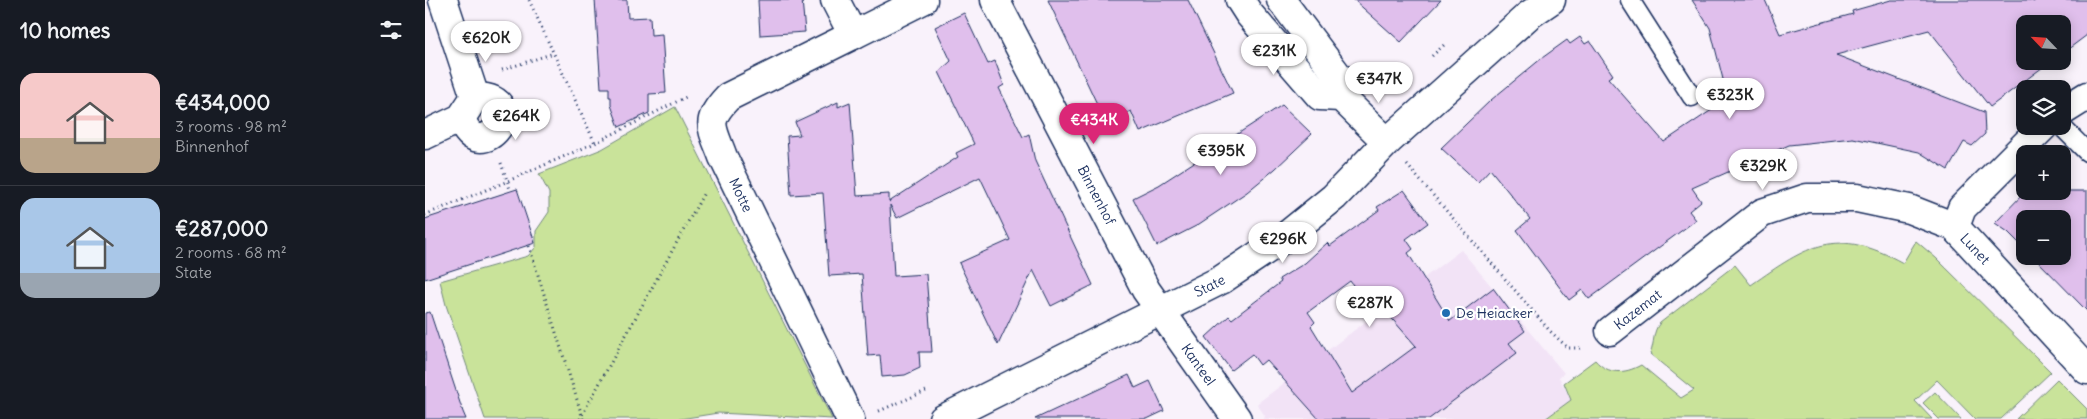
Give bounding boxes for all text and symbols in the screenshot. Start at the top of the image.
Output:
north arrow [2016,15,2071,70]
map controls [2016,15,2071,265]
icon: filters [377,16,405,44]
text: 10 homes [20,17,110,44]
pin: €620K [451,20,521,63]
text: €620K [462,27,510,47]
pin: €231K [1239,34,1309,76]
text: €231K [1252,40,1296,60]
pin: €347K [1344,62,1414,104]
text: €347K [1356,68,1402,88]
pin: €323K [1695,78,1765,120]
button: layers [2016,80,2071,135]
text: €323K [1706,84,1754,104]
text: €434,000 [175,89,270,116]
icon: home [60,93,120,153]
pin: €264K [481,98,551,141]
pin: €434K [1059,102,1129,145]
text: €264K [492,105,540,125]
text: €434K [1070,109,1118,129]
text: 3 rooms · 98 m² [175,116,287,136]
pin: €395K [1186,134,1256,176]
text: Binnenhof [175,136,249,156]
text: €395K [1197,140,1245,160]
button: + [2016,145,2071,200]
pin: €329K [1728,148,1798,191]
text: €329K [1739,155,1787,175]
street label: Binnenhof [1074,162,1120,228]
street label: Motte [725,175,757,215]
button: − [2016,210,2071,265]
text: €287,000 [175,215,268,242]
icon: home [60,218,120,278]
pin: €296K [1248,222,1318,264]
text: €296K [1259,228,1307,248]
street label: Lunet [1956,229,1994,268]
text: 2 rooms · 68 m² [175,242,287,262]
text: State [175,262,212,282]
street label: State [1191,270,1228,301]
street label: Kazemat [1610,285,1665,334]
pin: €287K [1335,286,1405,328]
text: €287K [1347,292,1393,312]
place label: De Heiacker [1456,304,1533,322]
marker: De Heiacker [1440,307,1452,319]
street label: Kanteel [1177,340,1219,389]

